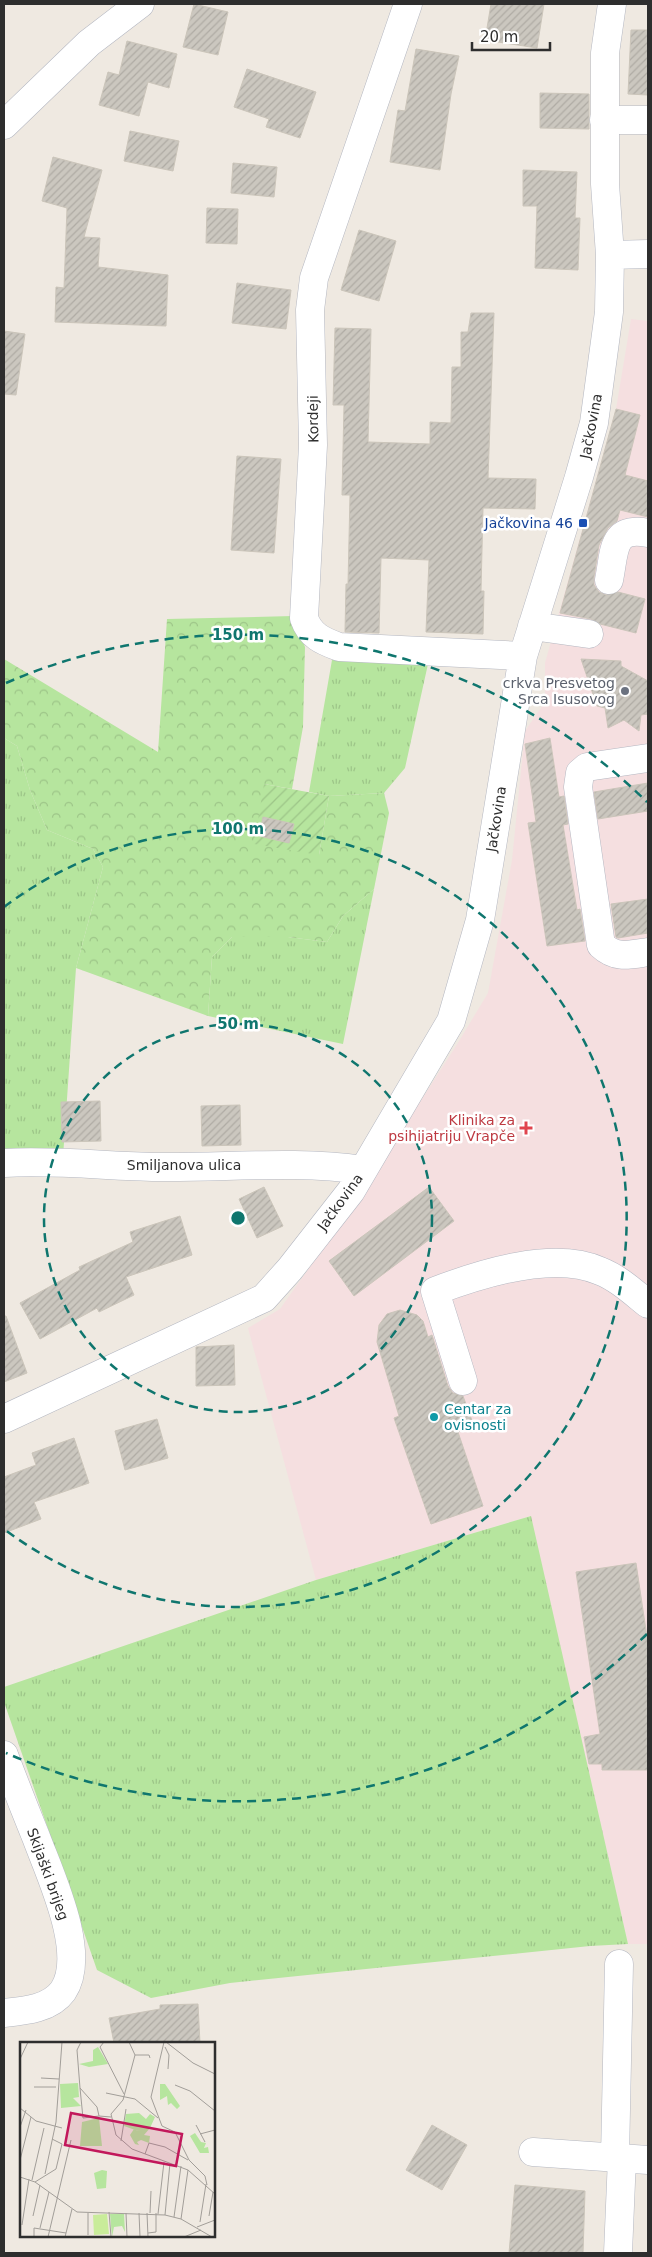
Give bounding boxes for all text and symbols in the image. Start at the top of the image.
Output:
scale bar [472,20,550,52]
text: 20 m [480,28,518,46]
street label: Jačkovina [577,392,605,461]
street label: Kordeji [305,395,321,443]
place label: Jačkovina 46 [484,515,573,531]
marker: Jačkovina 46 [577,517,589,529]
text: 150 m [212,626,264,644]
place label: crkva Presvetog Srca Isusovog [503,675,615,707]
marker: crkva Presvetog Srca Isusovog [619,685,631,697]
street label: Jačkovina [483,785,509,854]
text: 100 m [212,820,264,838]
text: 50 m [217,1015,259,1033]
place label: Klinika za psihijatriju Vrapče [388,1112,515,1144]
marker: Klinika za psihijatriju Vrapče [519,1121,533,1135]
street label: Smiljanova ulica [127,1157,241,1173]
street label: Jačkovina [313,1171,366,1234]
centre of rings [229,1209,247,1227]
place label: Centar za ovisnosti [444,1401,511,1433]
marker: Centar za ovisnosti [428,1411,440,1423]
street label: Skijaški brijeg [24,1826,72,1922]
inset map [20,2042,215,2237]

